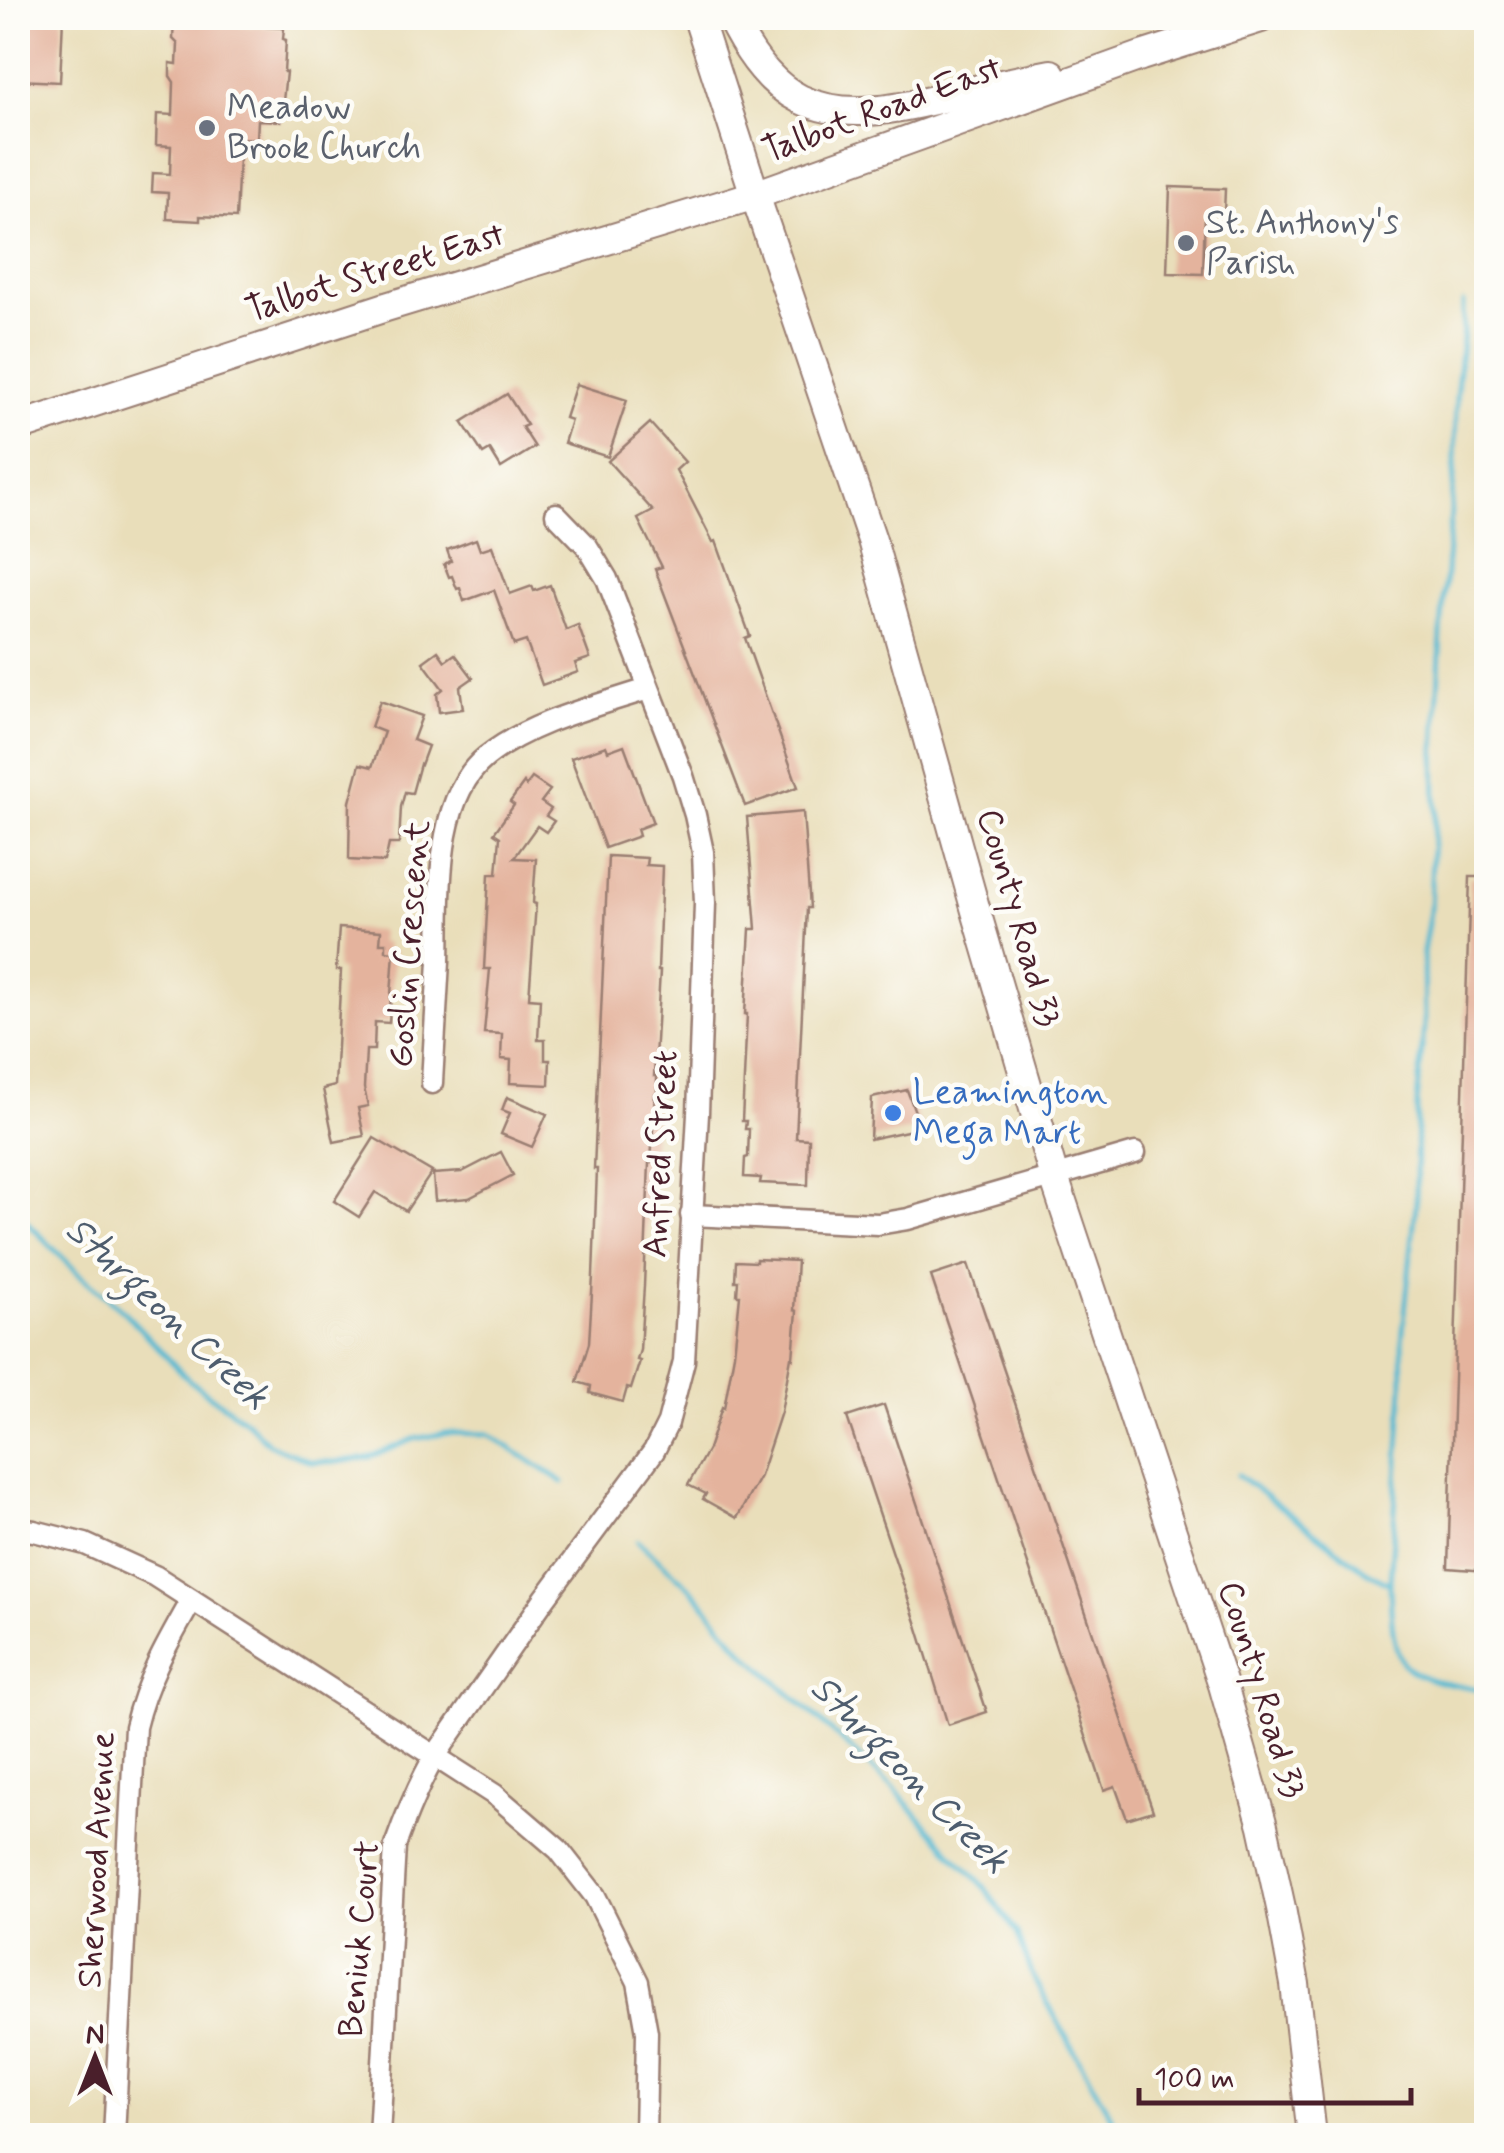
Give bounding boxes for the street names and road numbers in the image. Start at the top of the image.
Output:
street label: Talbot Road East [756,45,1008,175]
street label: Talbot Street East [240,212,510,334]
street label: County Road 33 [965,804,1071,1032]
street label: Goslin Crescent [378,818,442,1069]
street label: Anfred Street [633,1049,689,1259]
street label: County Road 33 [1206,1576,1316,1804]
street label: Sherwood Avenue [67,1731,127,1989]
street label: Beniuk Court [328,1839,392,2039]

